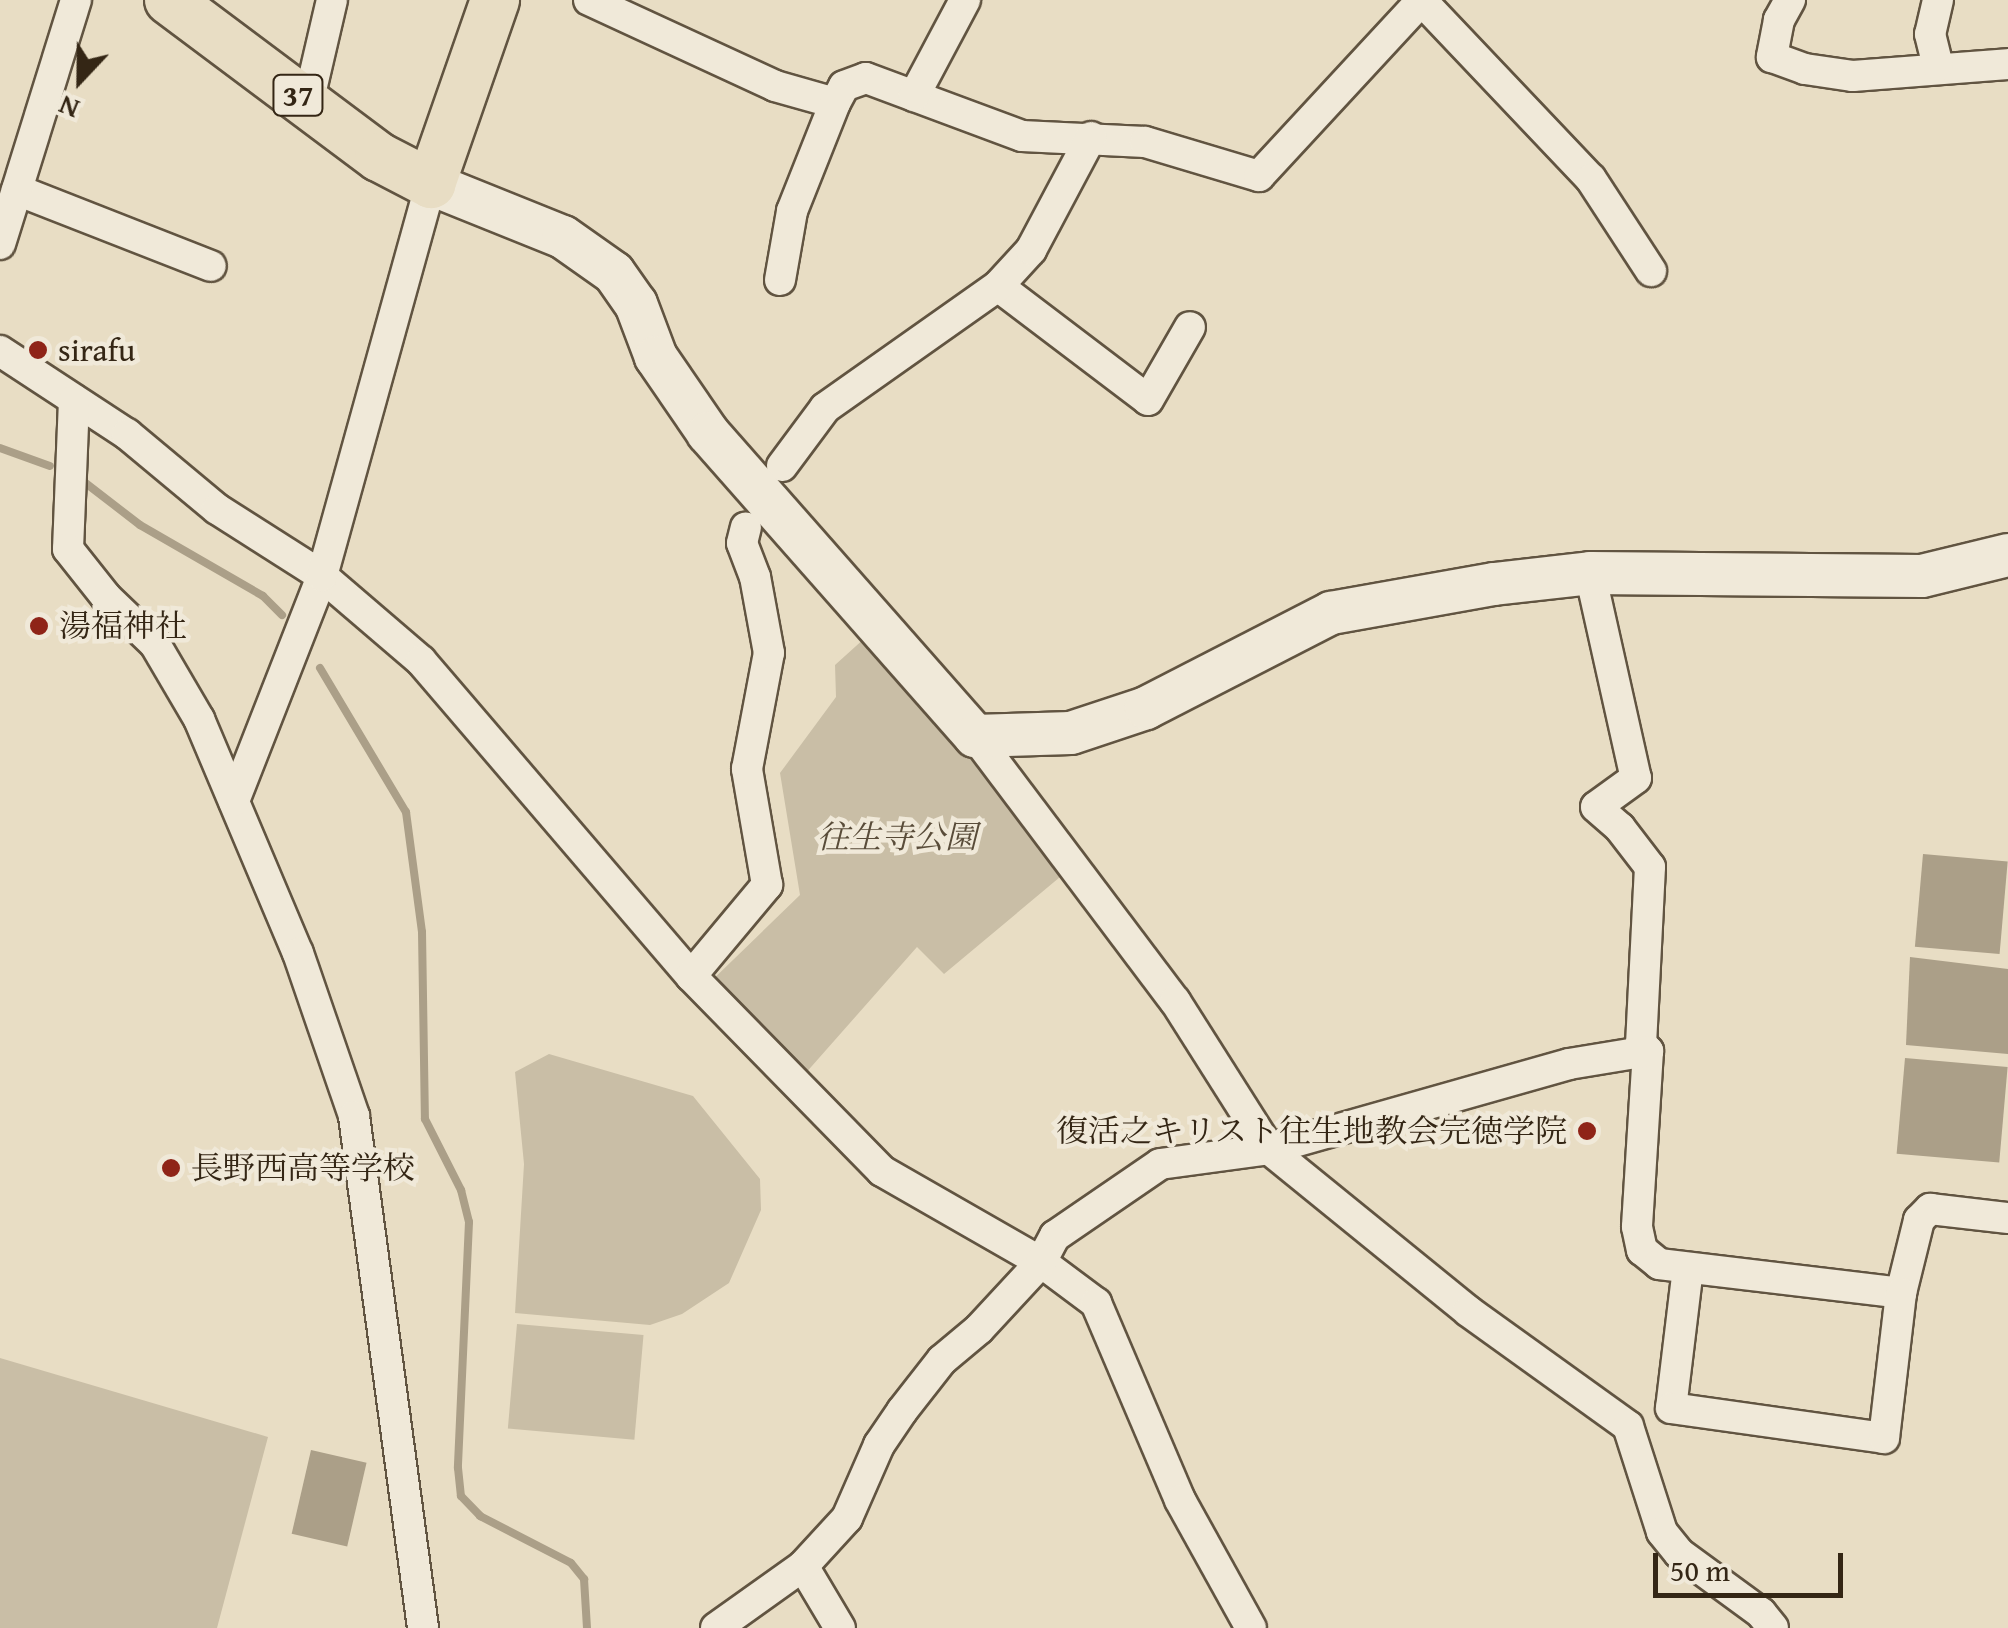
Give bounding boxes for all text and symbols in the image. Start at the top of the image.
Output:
north arrow [30,30,130,130]
road number: 37 [270,70,326,120]
text: N [52,86,85,131]
place label: sirafu [58,331,135,369]
marker: sirafu [27,339,49,361]
place label: 湯福神社 [59,607,187,645]
marker: 湯福神社 [28,615,50,637]
park label: 往生寺公園 [817,818,977,856]
place label: 復活之キリスト往生地教会完徳学院 [1055,1112,1567,1150]
marker: 復活之キリスト往生地教会完徳学院 [1576,1120,1598,1142]
place label: 長野西高等学校 [191,1149,415,1187]
marker: 長野西高等学校 [160,1157,182,1179]
scale bar [1658,1533,1848,1595]
text: 50 m [1670,1548,1730,1592]

